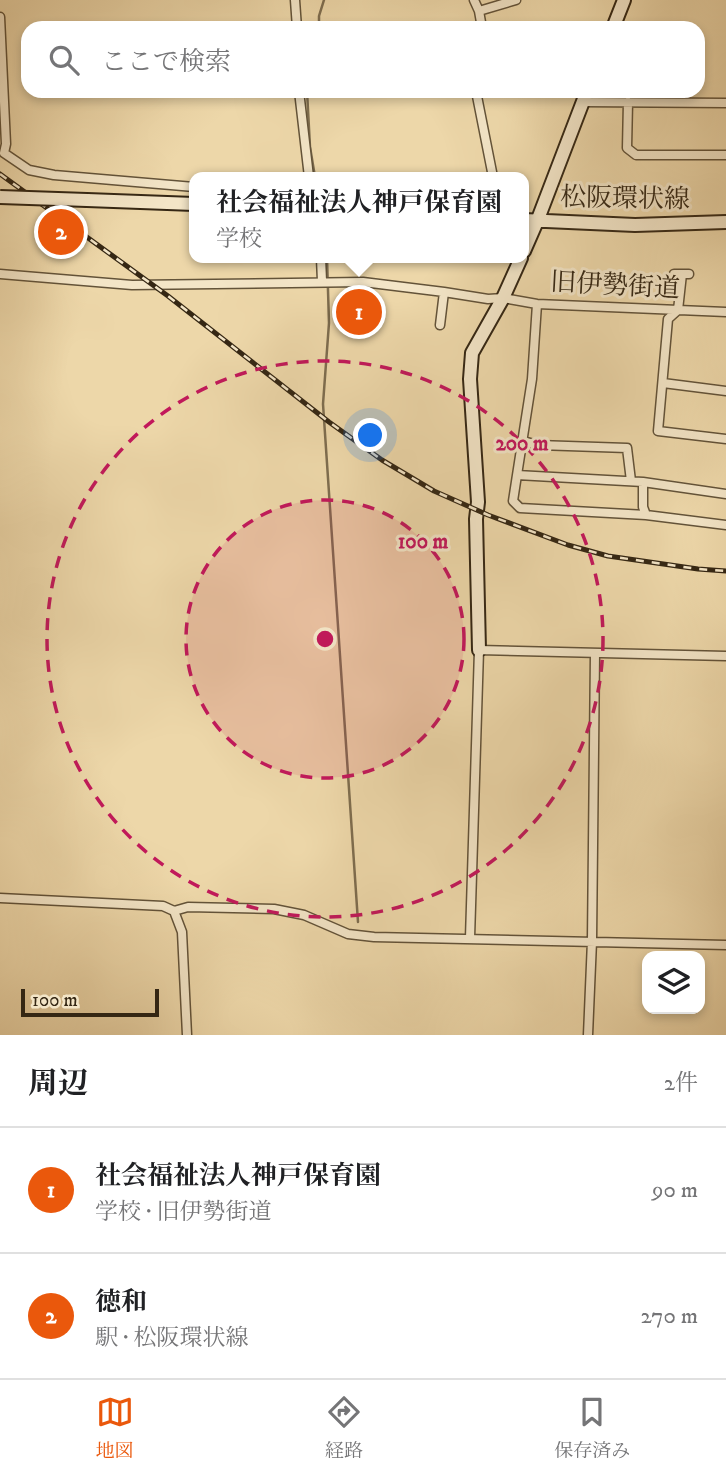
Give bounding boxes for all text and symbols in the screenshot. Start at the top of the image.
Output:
search box [21,21,705,98]
icon: search [45,41,83,79]
text: ここで検索 [101,46,231,79]
popup [189,172,529,263]
street label: 松阪環状線 [560,181,690,217]
text: 社会福祉法人神戸保育園 [216,187,502,220]
pin: 2 [38,206,84,258]
text: 学校 [216,225,262,254]
street label: 旧伊勢街道 [549,266,681,306]
pin: 1 [336,286,382,338]
your location [353,418,387,452]
text: 200 m [495,431,549,457]
text: 100 m [398,529,448,555]
centre of rings [313,627,337,651]
map controls [642,951,705,1014]
button: layers [642,951,705,1014]
scale bar [21,986,159,1018]
text: 100 m [32,989,78,1012]
text: 周辺 [28,1066,88,1103]
text: 2件 [664,1069,698,1098]
text: 社会福祉法人神戸保育園 [95,1160,381,1193]
text: 1 [47,1176,55,1205]
text: 90 m [652,1176,698,1205]
text: 学校 · 旧伊勢街道 [95,1198,271,1227]
text: 徳和 [95,1286,147,1319]
text: 2 [45,1302,57,1331]
text: 270 m [641,1302,698,1331]
text: 駅 · 松阪環状線 [95,1324,248,1353]
tab: 地図 [96,1393,134,1463]
tab: 経路 [325,1393,363,1463]
tab: 保存済み [554,1393,630,1463]

